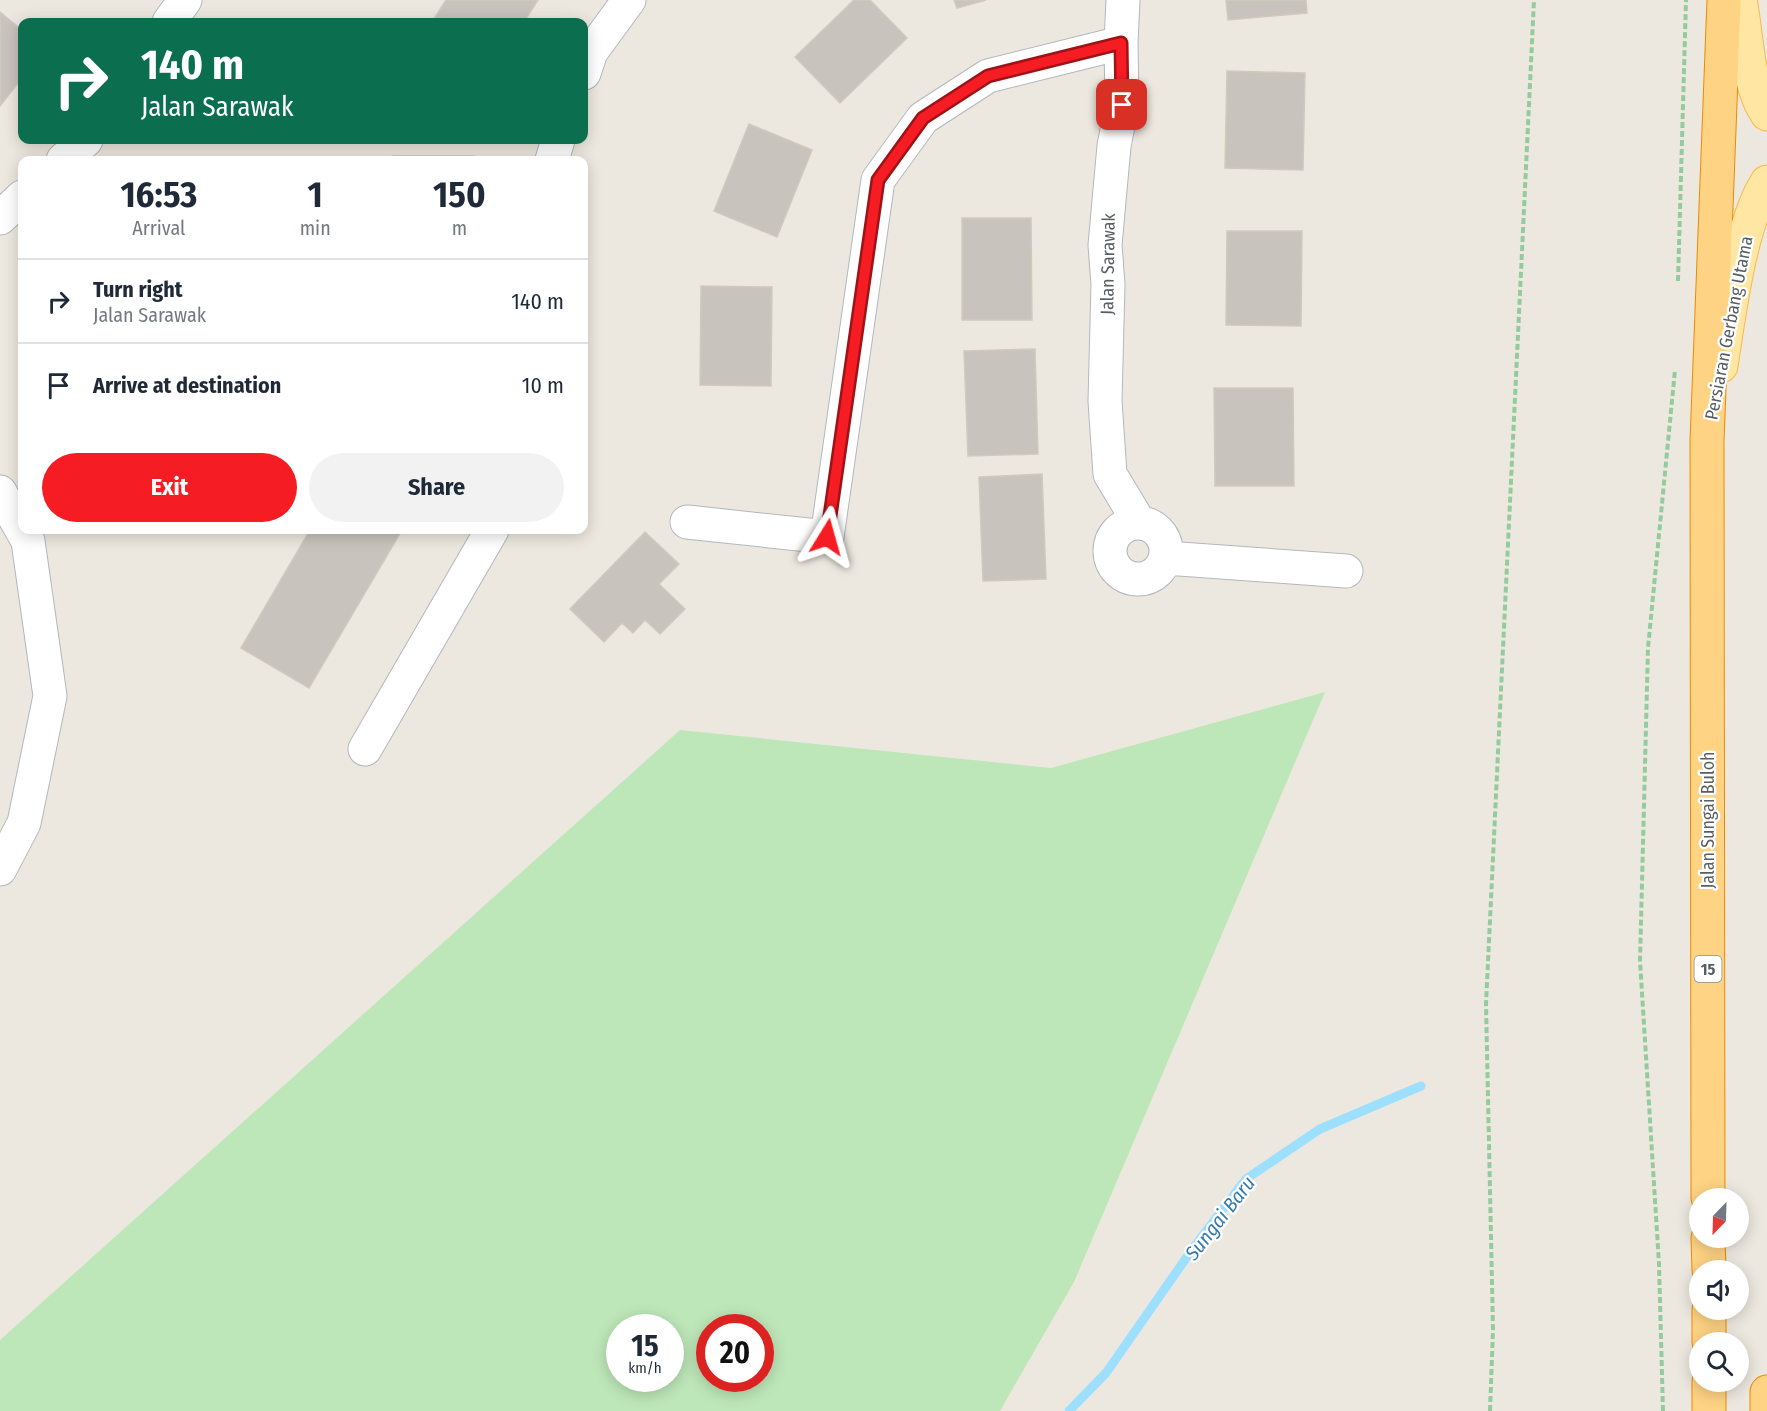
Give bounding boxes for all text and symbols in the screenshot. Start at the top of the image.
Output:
text: 140 m [141,40,244,90]
icon: right [42,42,120,120]
pin [1096,79,1147,130]
icon: arrive [1105,88,1138,121]
text: Jalan Sarawak [141,91,294,123]
text: 16:53 [120,173,197,217]
text: 1 [308,173,323,217]
text: 150 [433,173,486,217]
street label: Jalan Sarawak [1096,212,1120,315]
text: Arrival [132,216,185,240]
text: min [300,216,331,240]
text: m [452,216,467,240]
street label: Persiaran Gerbang Utama [1700,234,1758,422]
text: Turn right [93,276,182,303]
icon: right [42,285,75,318]
text: 140 m [511,288,564,315]
text: Jalan Sarawak [93,303,206,327]
icon: arrive [42,369,75,402]
text: Arrive at destination [93,372,281,399]
text: 10 m [522,372,564,399]
button: Exit [42,453,297,522]
button: Share [309,453,564,522]
position arrow [795,505,859,569]
street label: Jalan Sungai Buloh [1697,751,1719,889]
road number: 15 [1694,956,1722,982]
water label: Sungai Baru [1179,1171,1260,1265]
north arrow [1689,1188,1749,1248]
map controls [1689,1188,1749,1392]
button: sound [1689,1260,1749,1320]
speed limit sign: 20 [696,1314,774,1392]
text: 15 [631,1328,659,1364]
button: search [1689,1332,1749,1392]
text: km/h [628,1359,662,1377]

